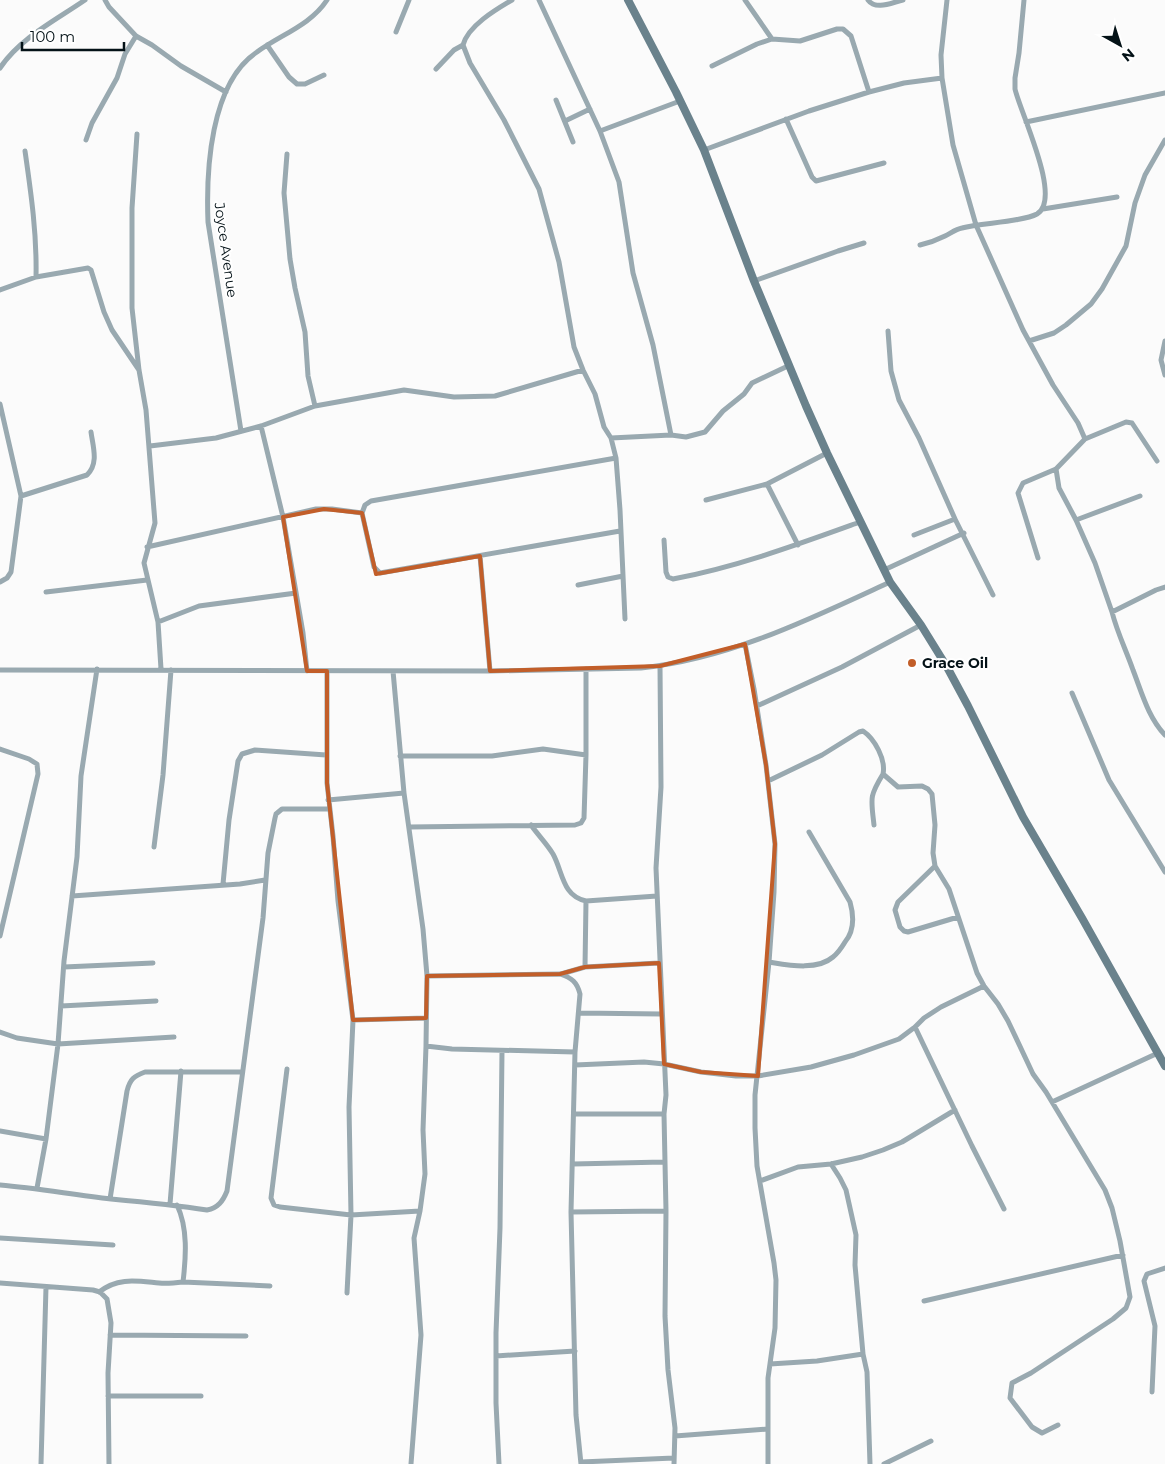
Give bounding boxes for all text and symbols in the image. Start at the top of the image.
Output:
scale bar [22,20,125,52]
north arrow [1095,20,1145,70]
text: 100 m [30,27,75,46]
text: N [1118,45,1138,66]
street label: Joyce Avenue [210,200,242,299]
place label: Grace Oil [922,654,988,672]
marker: Grace Oil [906,657,918,669]

